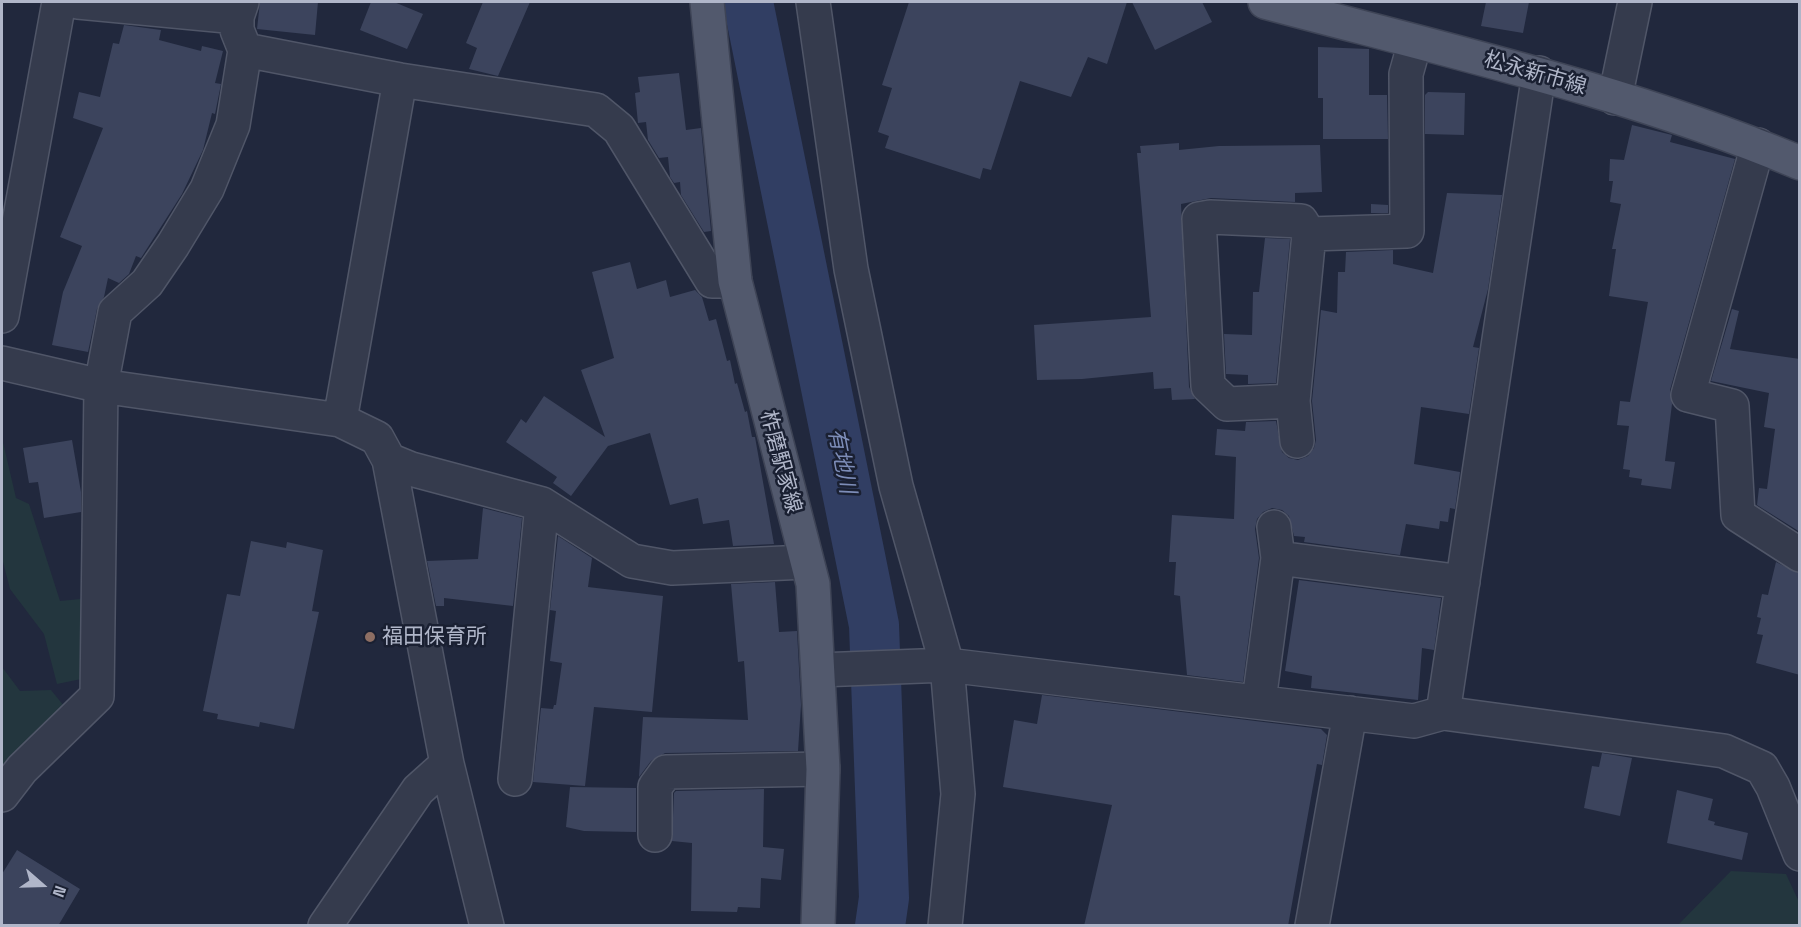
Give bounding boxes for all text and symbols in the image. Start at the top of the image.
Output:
street label: 松永新市線 [1481,47,1589,101]
street label: 柞磨駅家線 [754,408,806,516]
water label: 有地川 [822,426,860,496]
place label: 福田保育所 [382,624,487,650]
marker: 福田保育所 [363,630,377,644]
north arrow [12,855,72,915]
text: N [48,883,71,900]

